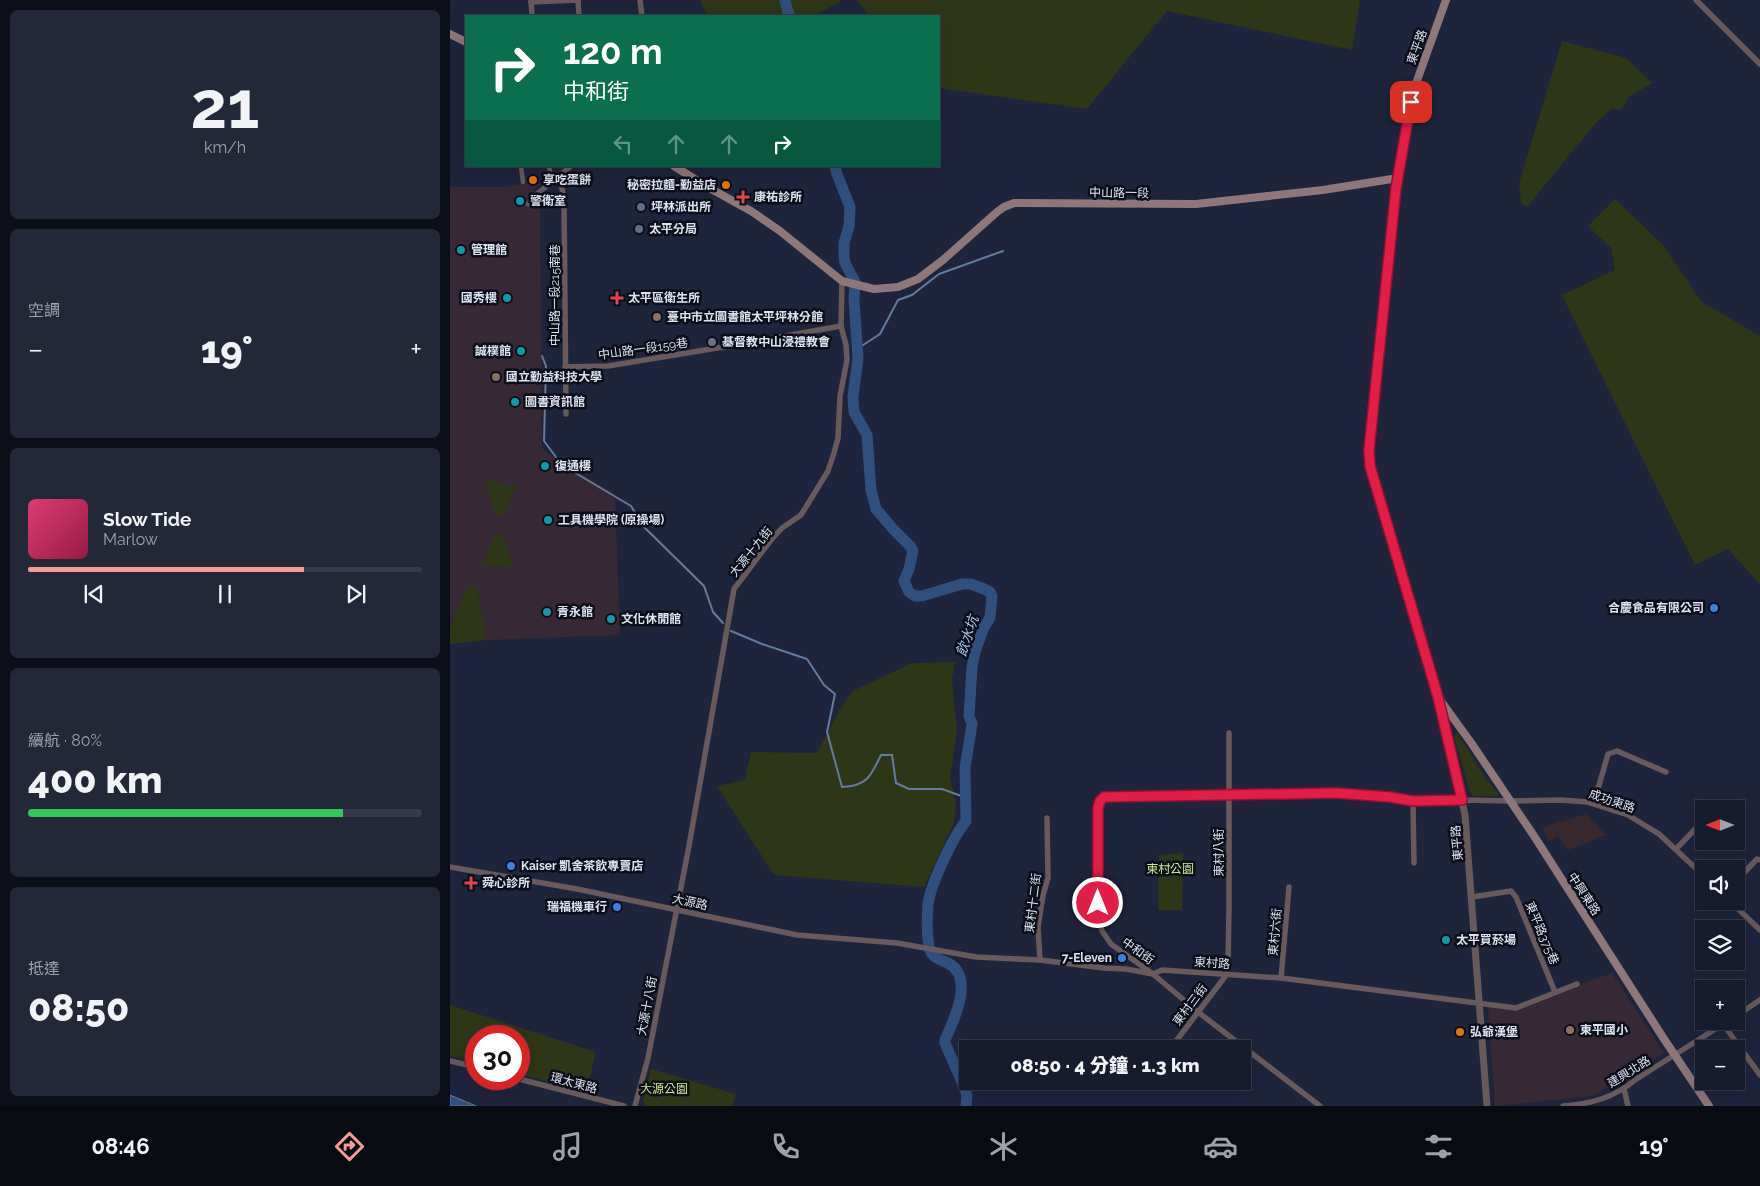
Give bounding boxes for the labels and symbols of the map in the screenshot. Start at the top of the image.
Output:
street label: 東平路 [1404,28,1430,66]
pin [1390,81,1432,123]
place label: 享吃蛋餅 [543,173,591,187]
marker: 享吃蛋餅 [527,174,539,186]
place label: 秘密拉麵-勤益店 [627,178,716,192]
marker: 秘密拉麵-勤益店 [720,179,732,191]
street label: 中山路一段 [1089,185,1149,201]
marker: 康祐診所 [736,190,750,204]
place label: 康祐診所 [754,190,802,204]
place label: 警衛室 [530,194,566,208]
marker: 警衛室 [514,195,526,207]
place label: 坪林派出所 [651,200,711,214]
marker: 坪林派出所 [635,201,647,213]
place label: 太平分局 [649,222,697,236]
marker: 太平分局 [633,223,645,235]
place label: 管理館 [471,243,507,257]
marker: 管理館 [455,244,467,256]
street label: 中山路一段215南巷 [548,244,562,346]
place label: 國秀樓 [461,291,497,305]
marker: 太平區衛生所 [610,291,624,305]
place label: 太平區衛生所 [628,291,700,305]
marker: 國秀樓 [501,292,513,304]
place label: 臺中市立圖書館太平坪林分館 [667,310,823,324]
marker: 臺中市立圖書館太平坪林分館 [651,311,663,323]
place label: 基督教中山浸禮教會 [722,335,830,349]
street label: 中山路一段159巷 [597,336,689,362]
marker: 基督教中山浸禮教會 [706,336,718,348]
place label: 誠樸館 [475,344,511,358]
marker: 誠樸館 [515,345,527,357]
place label: 國立勤益科技大學 [506,370,602,384]
marker: 國立勤益科技大學 [490,371,502,383]
place label: 圖書資訊館 [525,395,585,409]
marker: 圖書資訊館 [509,396,521,408]
place label: 復通樓 [555,459,591,473]
marker: 復通樓 [539,460,551,472]
place label: 工具機學院 (原操場) [558,513,665,527]
marker: 工具機學院 (原操場) [542,514,554,526]
street label: 大源十九街 [727,524,775,580]
place label: 合慶食品有限公司 [1608,601,1704,615]
marker: 合慶食品有限公司 [1708,602,1720,614]
place label: 青永館 [557,605,593,619]
marker: 青永館 [541,606,553,618]
place label: 文化休閒館 [621,612,681,626]
water label: 飲水坑 [953,612,982,658]
marker: 文化休閒館 [605,613,617,625]
street label: 成功東路 [1587,787,1637,815]
north arrow [1695,800,1745,850]
street label: 東平路 [1448,824,1466,862]
street label: 東村八街 [1212,829,1226,877]
place label: Kaiser 凱舍茶飲專賣店 [521,859,643,873]
marker: Kaiser 凱舍茶飲專賣店 [505,860,517,872]
park label: 東村公園 [1146,862,1194,876]
street label: 中興東路 [1565,870,1603,918]
street label: 東村十二街 [1022,872,1044,934]
marker: 舜心診所 [464,876,478,890]
place label: 舜心診所 [482,876,530,890]
position arrow [1071,876,1123,928]
street label: 大源路 [671,891,709,913]
street label: 東平路375巷 [1522,899,1562,967]
place label: 瑞福機車行 [547,900,607,914]
marker: 瑞福機車行 [611,901,623,913]
street label: 東村六街 [1266,907,1284,957]
place label: 太平買菸場 [1456,933,1516,947]
marker: 太平買菸場 [1440,934,1452,946]
street label: 中和街 [1119,935,1157,967]
place label: 7-Eleven [1062,951,1112,965]
marker: 7-Eleven [1116,952,1128,964]
street label: 東村路 [1194,955,1230,971]
street label: 大源十八街 [634,975,660,1037]
street label: 東村三街 [1170,982,1210,1028]
place label: 東平國小 [1580,1023,1628,1037]
marker: 東平國小 [1564,1024,1576,1036]
speed limit sign: 30 [465,1025,530,1090]
place label: 弘爺漢堡 [1470,1025,1518,1039]
marker: 弘爺漢堡 [1454,1026,1466,1038]
street label: 建興北路 [1605,1053,1653,1091]
street label: 環太東路 [549,1070,599,1096]
park label: 大源公園 [640,1082,688,1096]

